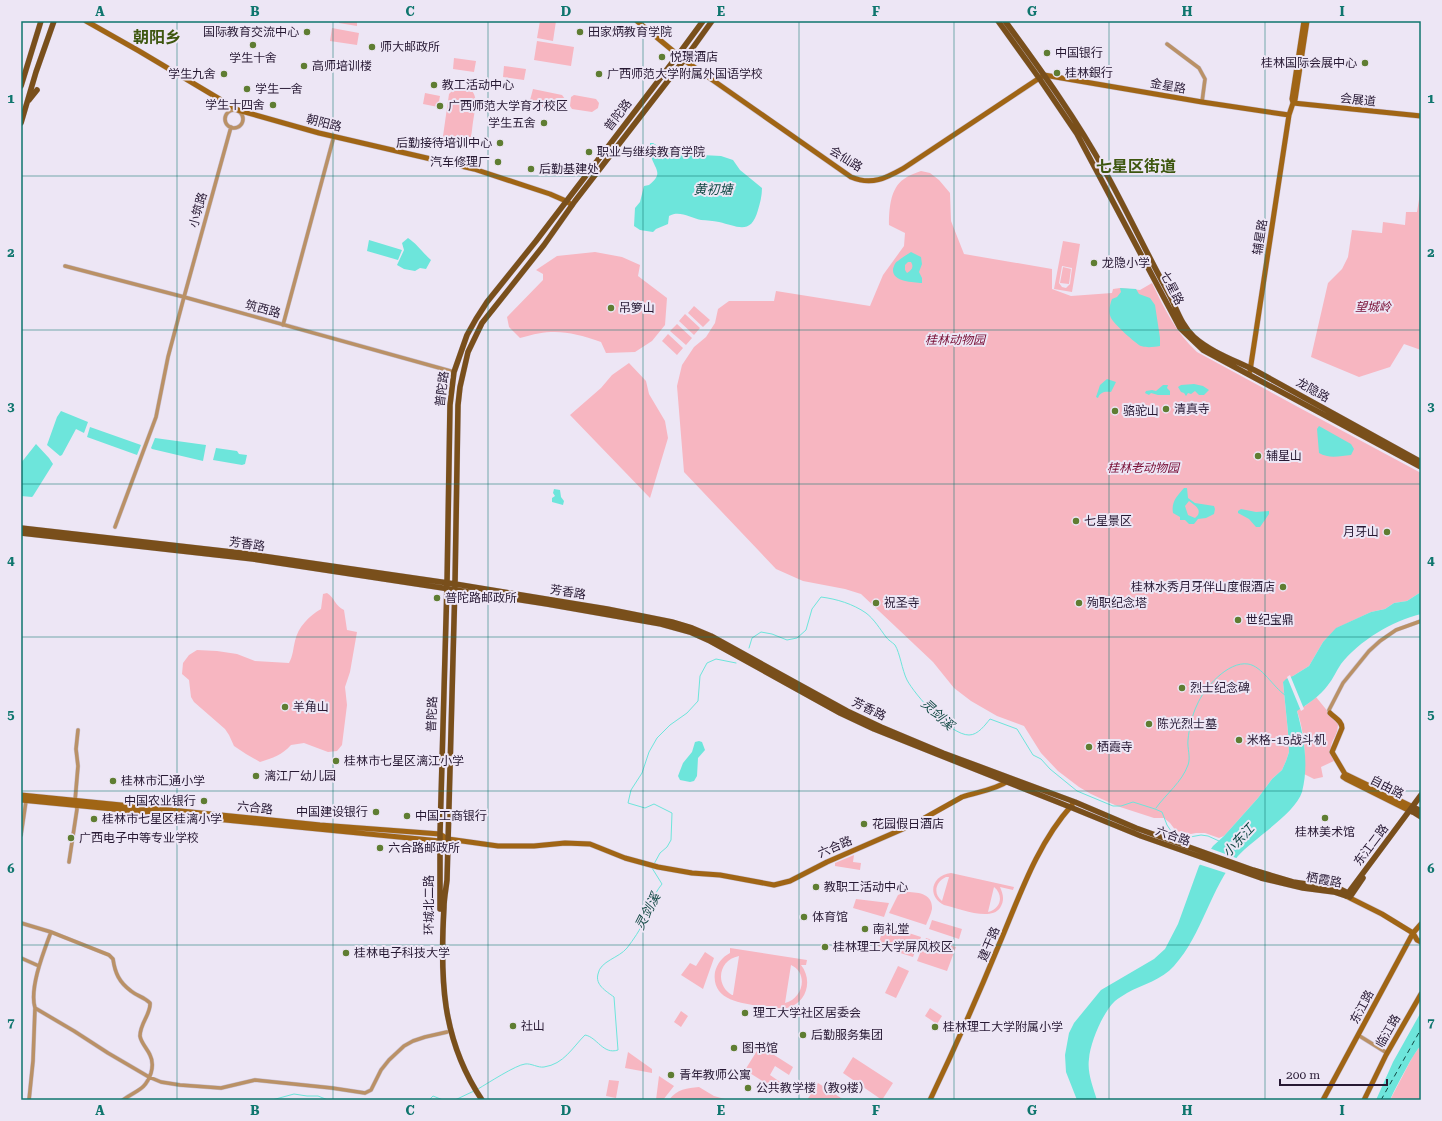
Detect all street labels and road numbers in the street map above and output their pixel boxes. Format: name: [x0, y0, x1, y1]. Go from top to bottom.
street label: 金星路: [1149, 76, 1187, 96]
street label: 会展道: [1339, 91, 1377, 109]
street label: 普陀路: [601, 97, 635, 133]
street label: 朝阳路: [305, 112, 343, 134]
street label: 会仙路: [827, 144, 865, 174]
street label: 小筑路: [186, 191, 210, 229]
street label: 辅星路: [1250, 218, 1270, 256]
street label: 七星路: [1158, 269, 1186, 307]
street label: 筑西路: [244, 298, 282, 320]
street label: 普陀路: [433, 370, 451, 408]
street label: 龙隐路: [1294, 375, 1332, 405]
street label: 芳香路: [228, 535, 266, 553]
street label: 芳香路: [549, 582, 587, 602]
street label: 芳香路: [850, 695, 888, 723]
street label: 普陀路: [424, 696, 440, 732]
street label: 自由路: [1368, 773, 1406, 801]
street label: 六合路: [236, 799, 274, 817]
street label: 东江二路: [1351, 822, 1391, 868]
street label: 六合路: [1154, 824, 1192, 848]
street label: 六合路: [816, 834, 854, 860]
street label: 栖霞路: [1305, 870, 1343, 890]
street label: 环城北二路: [422, 875, 436, 935]
street label: 建干路: [976, 925, 1002, 963]
street label: 东江路: [1347, 988, 1377, 1026]
street label: 临江路: [1373, 1012, 1403, 1050]

